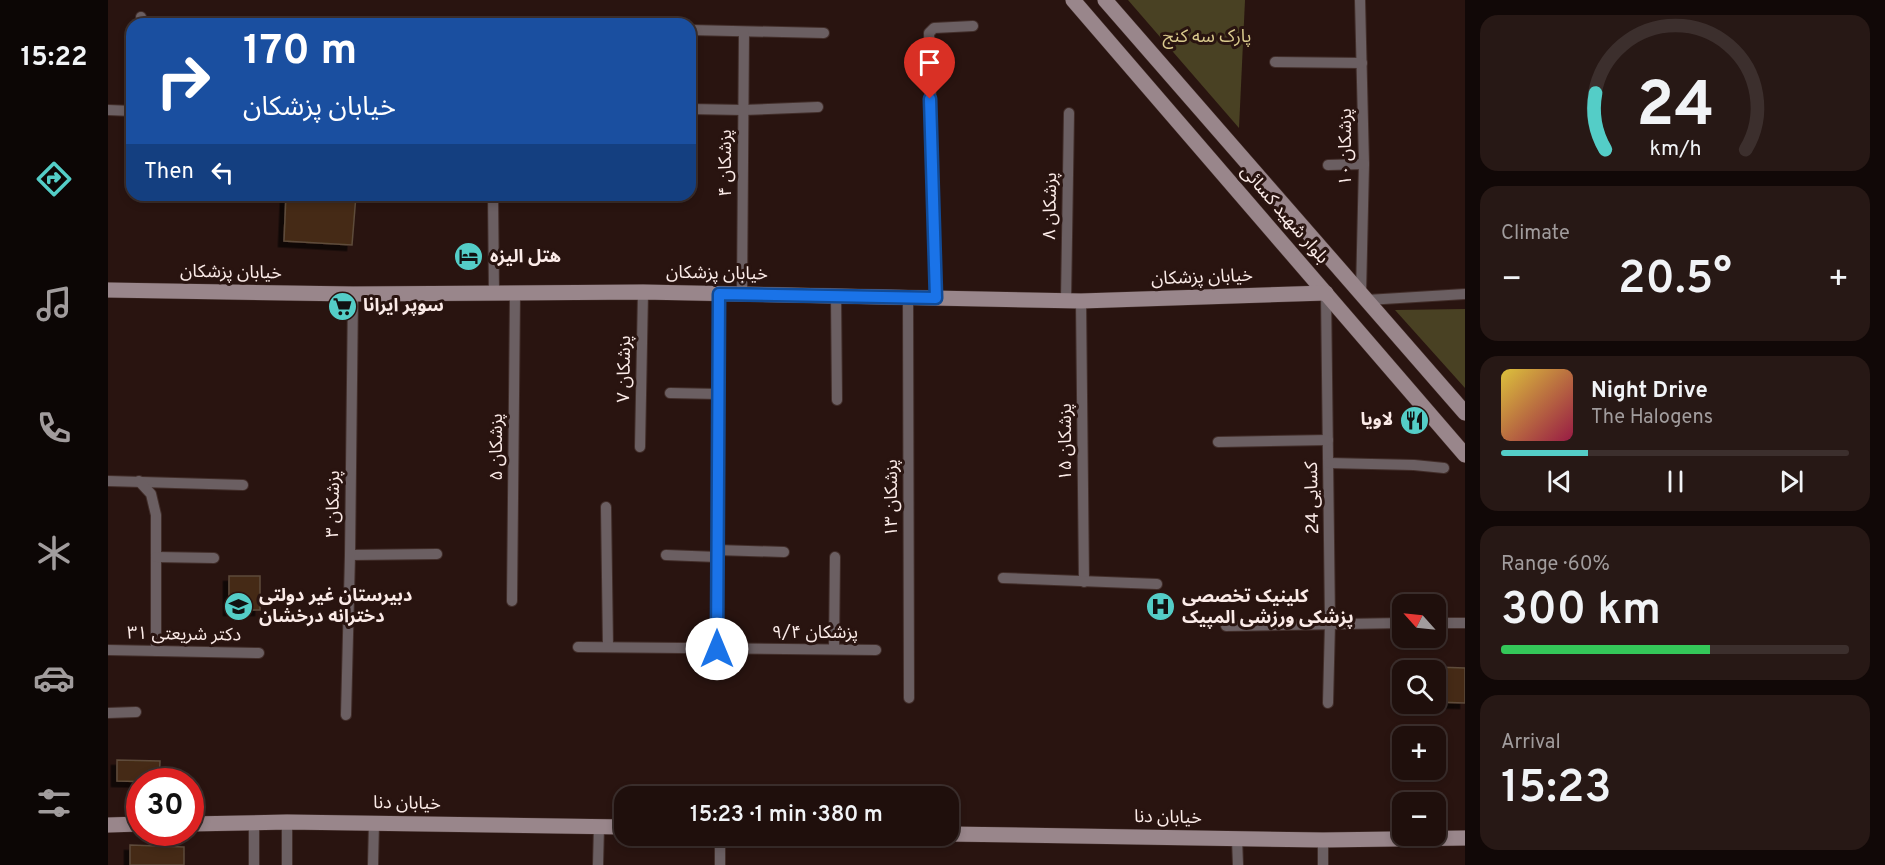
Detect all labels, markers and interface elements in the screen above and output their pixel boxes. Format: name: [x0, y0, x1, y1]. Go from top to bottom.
text: 170 m: [243, 26, 357, 79]
park label: پارک سه کنج: [1163, 26, 1251, 49]
pin: [904, 37, 955, 99]
text: 15:22: [21, 41, 87, 75]
icon: right: [144, 42, 222, 120]
icon: arrive: [913, 46, 946, 79]
text: 24: [1636, 69, 1714, 148]
text: خیابان پزشکان: [243, 91, 396, 125]
street label: ۱۰ پزشکان: [1335, 108, 1358, 186]
street label: ۴ پزشکان: [715, 129, 738, 197]
text: km/h: [1649, 136, 1701, 163]
icon: left: [206, 156, 239, 189]
icon: directions: [33, 158, 75, 200]
text: Then: [144, 159, 194, 186]
street label: بلوار شهید کسائی: [1235, 161, 1333, 269]
street label: ۸ پزشکان: [1039, 172, 1063, 240]
text: Climate: [1501, 221, 1570, 247]
hotel icon: هتل الیزه: [453, 241, 485, 273]
place label: هتل الیزه: [490, 246, 561, 269]
text: 20.5°: [1618, 252, 1732, 309]
text: −: [1501, 260, 1522, 302]
text: +: [1828, 260, 1849, 302]
street label: خیابان پزشکان: [180, 261, 282, 285]
street label: خیابان پزشکان: [666, 262, 768, 286]
street label: خیابان پزشکان: [1151, 265, 1253, 291]
icon: music: [33, 283, 75, 325]
supermarket icon: سوپر ایرانا: [326, 290, 358, 322]
place label: سوپر ایرانا: [363, 295, 444, 318]
street label: ۷ پزشکان: [613, 335, 637, 403]
text: Night Drive: [1591, 378, 1708, 405]
street label: ۱۵ پزشکان: [1055, 403, 1078, 481]
restaurant icon: لاویا: [1398, 404, 1430, 436]
text: The Halogens: [1591, 405, 1713, 431]
icon: phone: [33, 407, 75, 449]
place label: لاویا: [1360, 409, 1393, 432]
street label: ۵ پزشکان: [486, 413, 509, 481]
street label: ۱۳ پزشکان: [881, 459, 904, 537]
street label: کسایی 24: [1301, 461, 1325, 535]
icon: previous: [1543, 465, 1576, 498]
icon: pause: [1659, 465, 1692, 498]
icon: next: [1775, 465, 1808, 498]
street label: ۳ پزشکان: [322, 470, 346, 538]
icon: climate: [33, 532, 75, 574]
text: Range · 60%: [1501, 552, 1610, 578]
text: 300 km: [1501, 583, 1661, 640]
place label: دبیرستان غیر دولتی دخترانه درخشان: [259, 585, 412, 629]
place label: کلینیک تخصصی پزشکی ورزشی المپیک: [1182, 586, 1354, 630]
school or university icon: دبیرستان غیر دولتی دخترانه درخشان: [222, 590, 254, 622]
hospital icon: کلینیک تخصصی پزشکی ورزشی المپیک: [1145, 591, 1177, 623]
north arrow: [1392, 594, 1446, 648]
map controls: [1392, 594, 1446, 846]
position arrow: [685, 617, 749, 681]
street label: ۹/۴ پزشکان: [772, 622, 858, 645]
street label: ۳۱ دکتر شریعتی: [127, 623, 241, 647]
icon: car: [33, 657, 75, 699]
button: search: [1392, 660, 1446, 714]
button: +: [1392, 726, 1446, 780]
text: Arrival: [1501, 730, 1561, 756]
text: 15:23: [1501, 761, 1611, 818]
speed limit sign: 30: [126, 768, 204, 846]
icon: filters: [33, 782, 75, 824]
street label: خیابان دنا: [373, 792, 441, 816]
button: −: [1392, 792, 1446, 846]
text: 15:23 · 1 min · 380 m: [690, 802, 883, 829]
street label: خیابان دنا: [1134, 806, 1202, 830]

